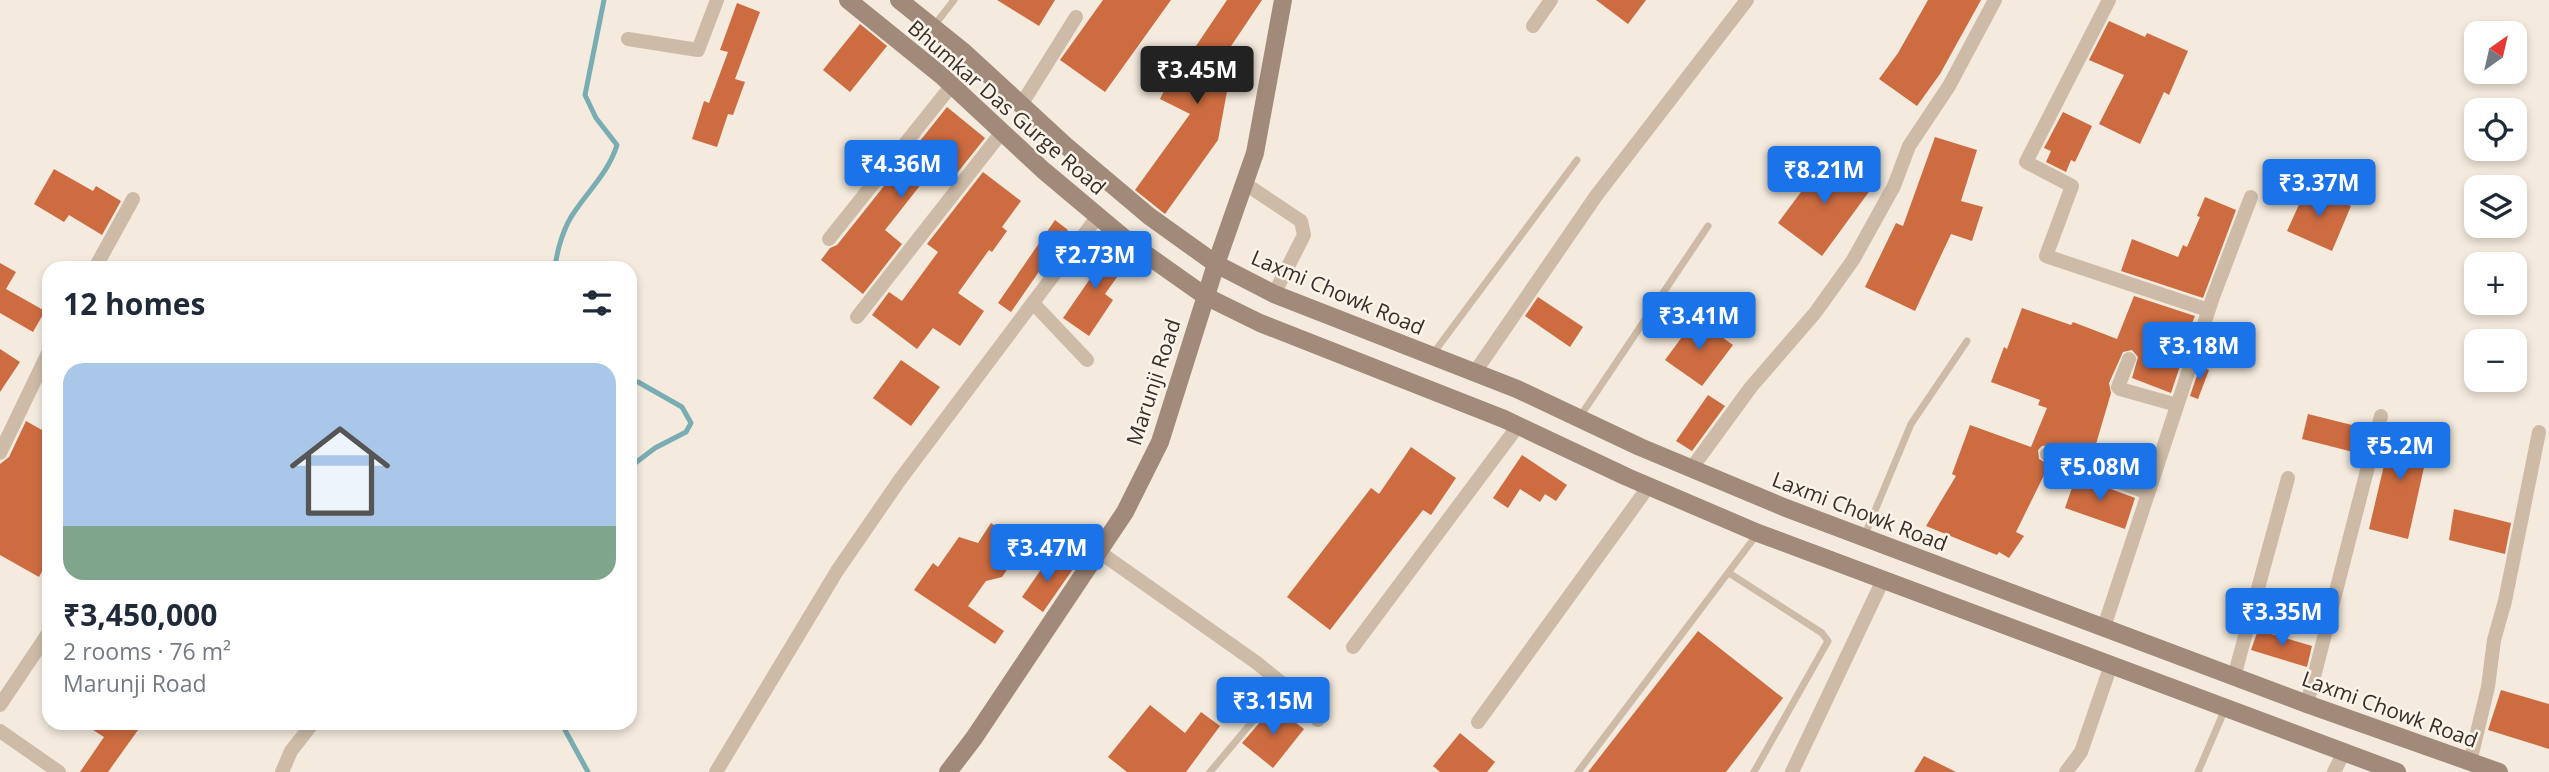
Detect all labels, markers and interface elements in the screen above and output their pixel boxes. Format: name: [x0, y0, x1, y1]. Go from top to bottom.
street label: Bhumkar Das Gurge Road: [902, 13, 1112, 201]
north arrow: [2464, 21, 2527, 84]
map controls: [2464, 21, 2527, 392]
pin: ₹3.45M: [1140, 46, 1254, 106]
text: ₹3.45M: [1157, 53, 1237, 85]
button: locate: [2464, 98, 2527, 161]
pin: ₹4.36M: [844, 140, 958, 200]
pin: ₹8.21M: [1767, 146, 1881, 206]
text: ₹4.36M: [861, 147, 941, 179]
text: ₹8.21M: [1784, 153, 1864, 185]
pin: ₹3.37M: [2262, 160, 2376, 219]
text: ₹3.37M: [2279, 166, 2359, 198]
button: layers: [2464, 175, 2527, 238]
pin: ₹2.73M: [1038, 232, 1152, 291]
text: ₹2.73M: [1055, 238, 1135, 270]
street label: Laxmi Chowk Road: [1247, 243, 1429, 341]
button: +: [2464, 252, 2527, 315]
text: 12 homes: [63, 283, 206, 324]
icon: filters: [578, 284, 616, 322]
pin: ₹3.41M: [1642, 292, 1756, 352]
text: ₹3.41M: [1659, 299, 1739, 331]
street label: Marunji Road: [1119, 315, 1187, 449]
pin: ₹3.18M: [2142, 322, 2256, 382]
text: ₹3.18M: [2159, 329, 2239, 361]
button: −: [2464, 329, 2527, 392]
icon: home: [277, 408, 403, 534]
pin: ₹5.2M: [2351, 422, 2449, 482]
text: ₹5.2M: [2366, 429, 2434, 461]
pin: ₹5.08M: [2043, 444, 2157, 503]
text: ₹5.08M: [2060, 450, 2140, 482]
street label: Laxmi Chowk Road: [1768, 465, 1952, 557]
pin: ₹3.47M: [990, 524, 1104, 584]
text: ₹3.47M: [1007, 531, 1087, 563]
pin: ₹3.35M: [2225, 588, 2339, 648]
text: ₹3,450,000: [63, 594, 217, 635]
text: ₹3.35M: [2242, 595, 2322, 627]
text: 2 rooms · 76 m²: [63, 635, 231, 667]
street label: Laxmi Chowk Road: [2298, 664, 2482, 754]
text: Marunji Road: [63, 667, 207, 699]
pin: ₹3.15M: [1216, 678, 1330, 737]
text: ₹3.15M: [1233, 684, 1313, 716]

